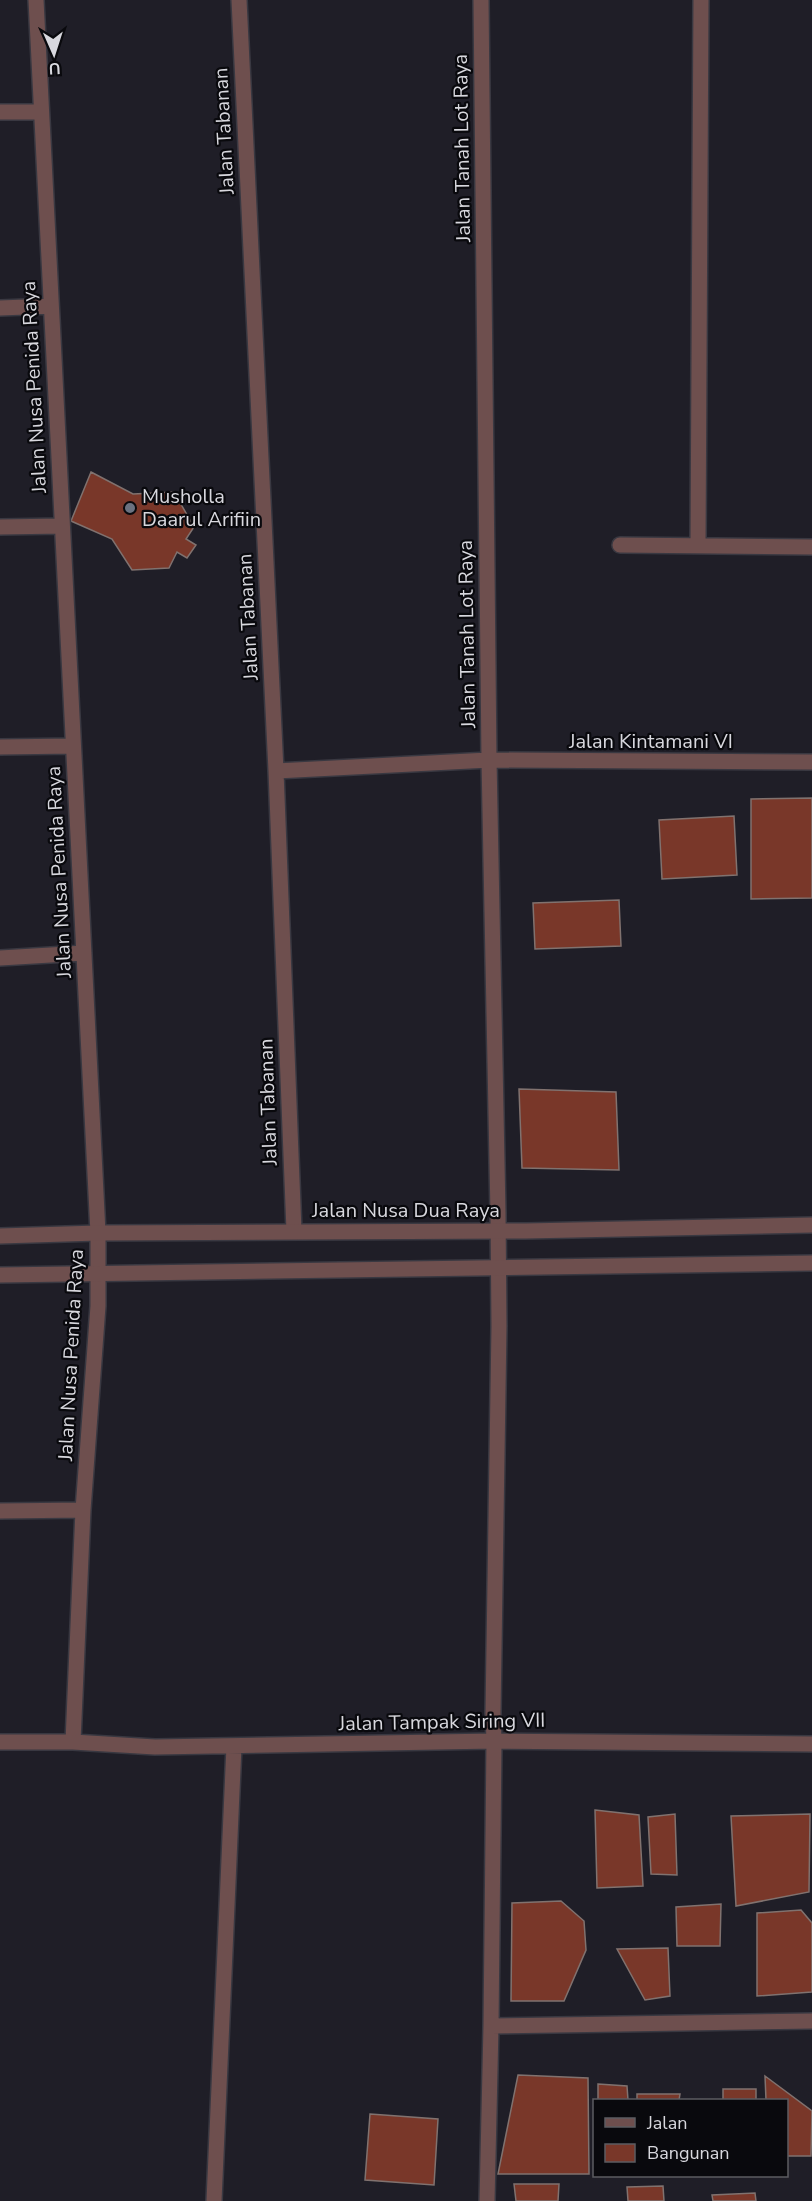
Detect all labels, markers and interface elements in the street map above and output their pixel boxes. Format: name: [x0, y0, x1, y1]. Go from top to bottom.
north arrow: [24, 24, 84, 84]
street label: Jalan Tanah Lot Raya: [447, 54, 477, 243]
text: U: [48, 57, 61, 79]
street label: Jalan Tabanan: [207, 67, 241, 196]
street label: Jalan Nusa Penida Raya: [15, 280, 53, 495]
place label: Musholla Daarul Arifiin: [142, 483, 261, 533]
marker: Musholla Daarul Arifiin: [123, 501, 137, 515]
street label: Jalan Tanah Lot Raya: [452, 540, 482, 729]
street label: Jalan Tabanan: [231, 553, 265, 682]
street label: Jalan Kintamani VI: [568, 728, 733, 755]
street label: Jalan Nusa Penida Raya: [40, 765, 78, 980]
street label: Jalan Tabanan: [252, 1038, 284, 1167]
street label: Jalan Nusa Dua Raya: [311, 1197, 500, 1224]
street label: Jalan Nusa Penida Raya: [52, 1248, 90, 1463]
street label: Jalan Tampak Siring VII: [337, 1707, 546, 1737]
legend: [593, 2099, 788, 2177]
text: Jalan: [646, 2111, 687, 2135]
text: Bangunan: [647, 2141, 730, 2165]

